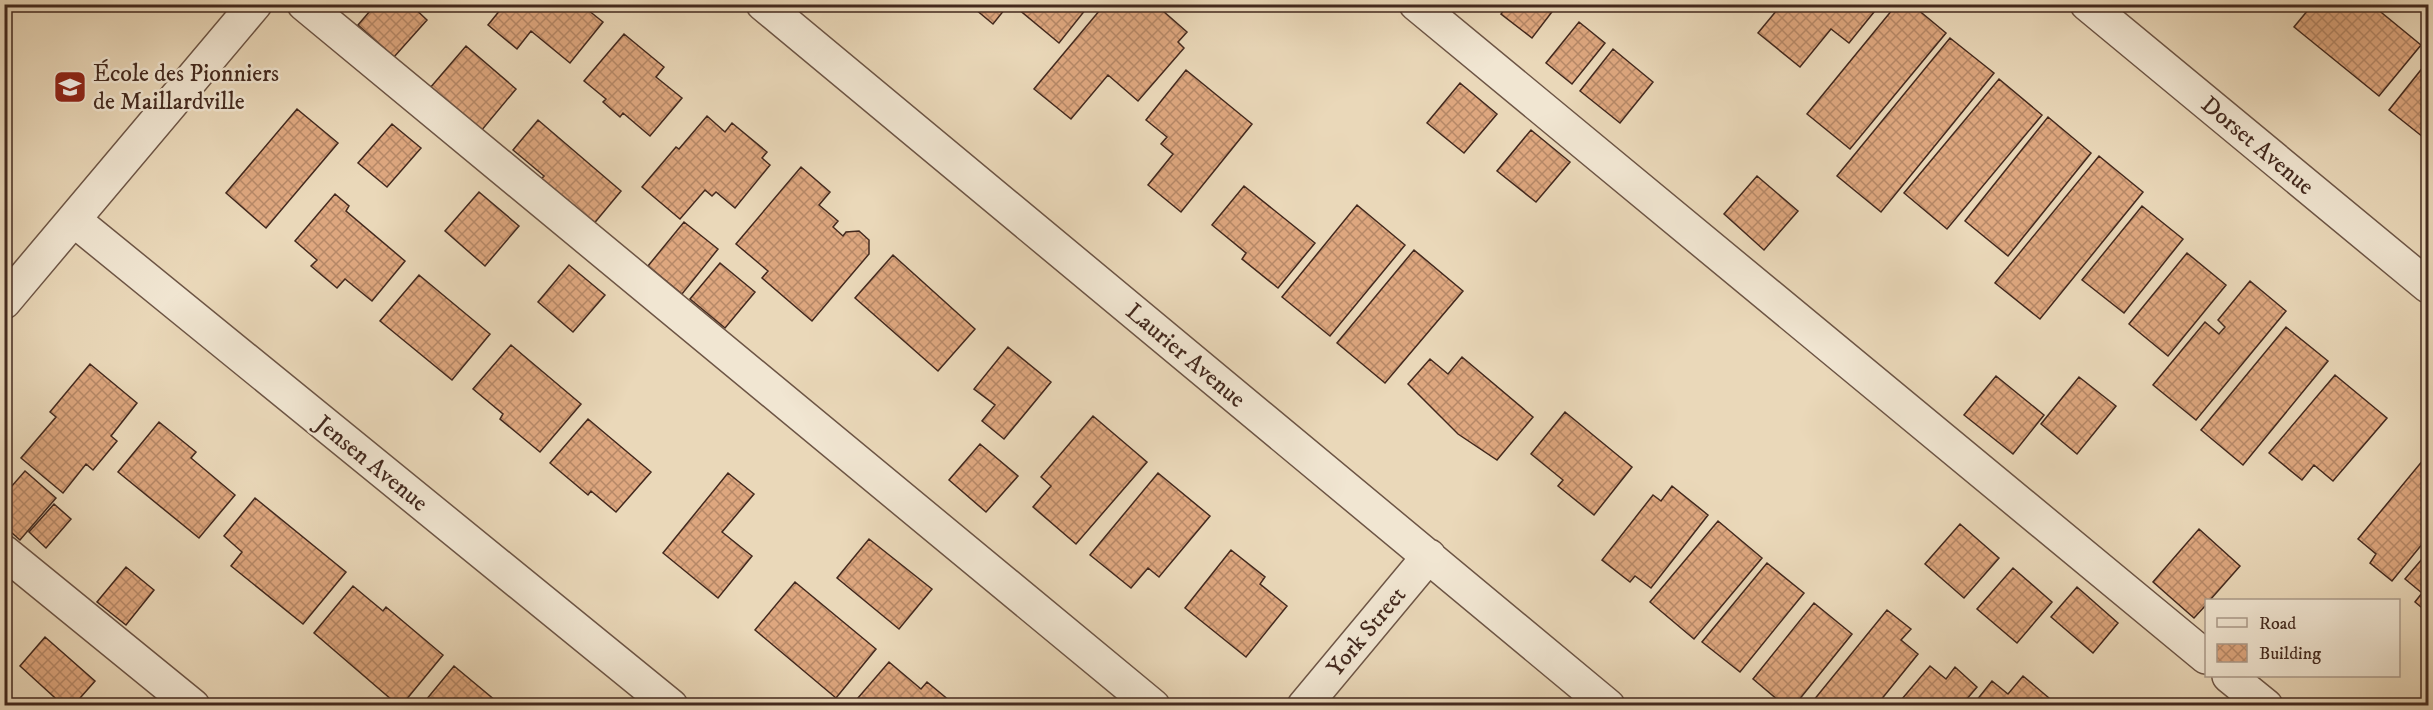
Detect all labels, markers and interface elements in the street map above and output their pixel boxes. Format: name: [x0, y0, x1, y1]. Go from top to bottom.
place label: École des Pionniers de Maillardville: [93, 59, 279, 117]
school or university icon: École des Pionniers de Maillardville: [52, 69, 88, 105]
street label: Dorset Avenue: [2195, 90, 2320, 202]
street label: Laurier Avenue: [1119, 297, 1252, 415]
street label: Jensen Avenue: [307, 408, 434, 518]
street label: York Street: [1321, 580, 1413, 683]
legend: [2205, 599, 2400, 677]
text: Road: [2259, 613, 2296, 635]
text: Building: [2259, 643, 2321, 665]

